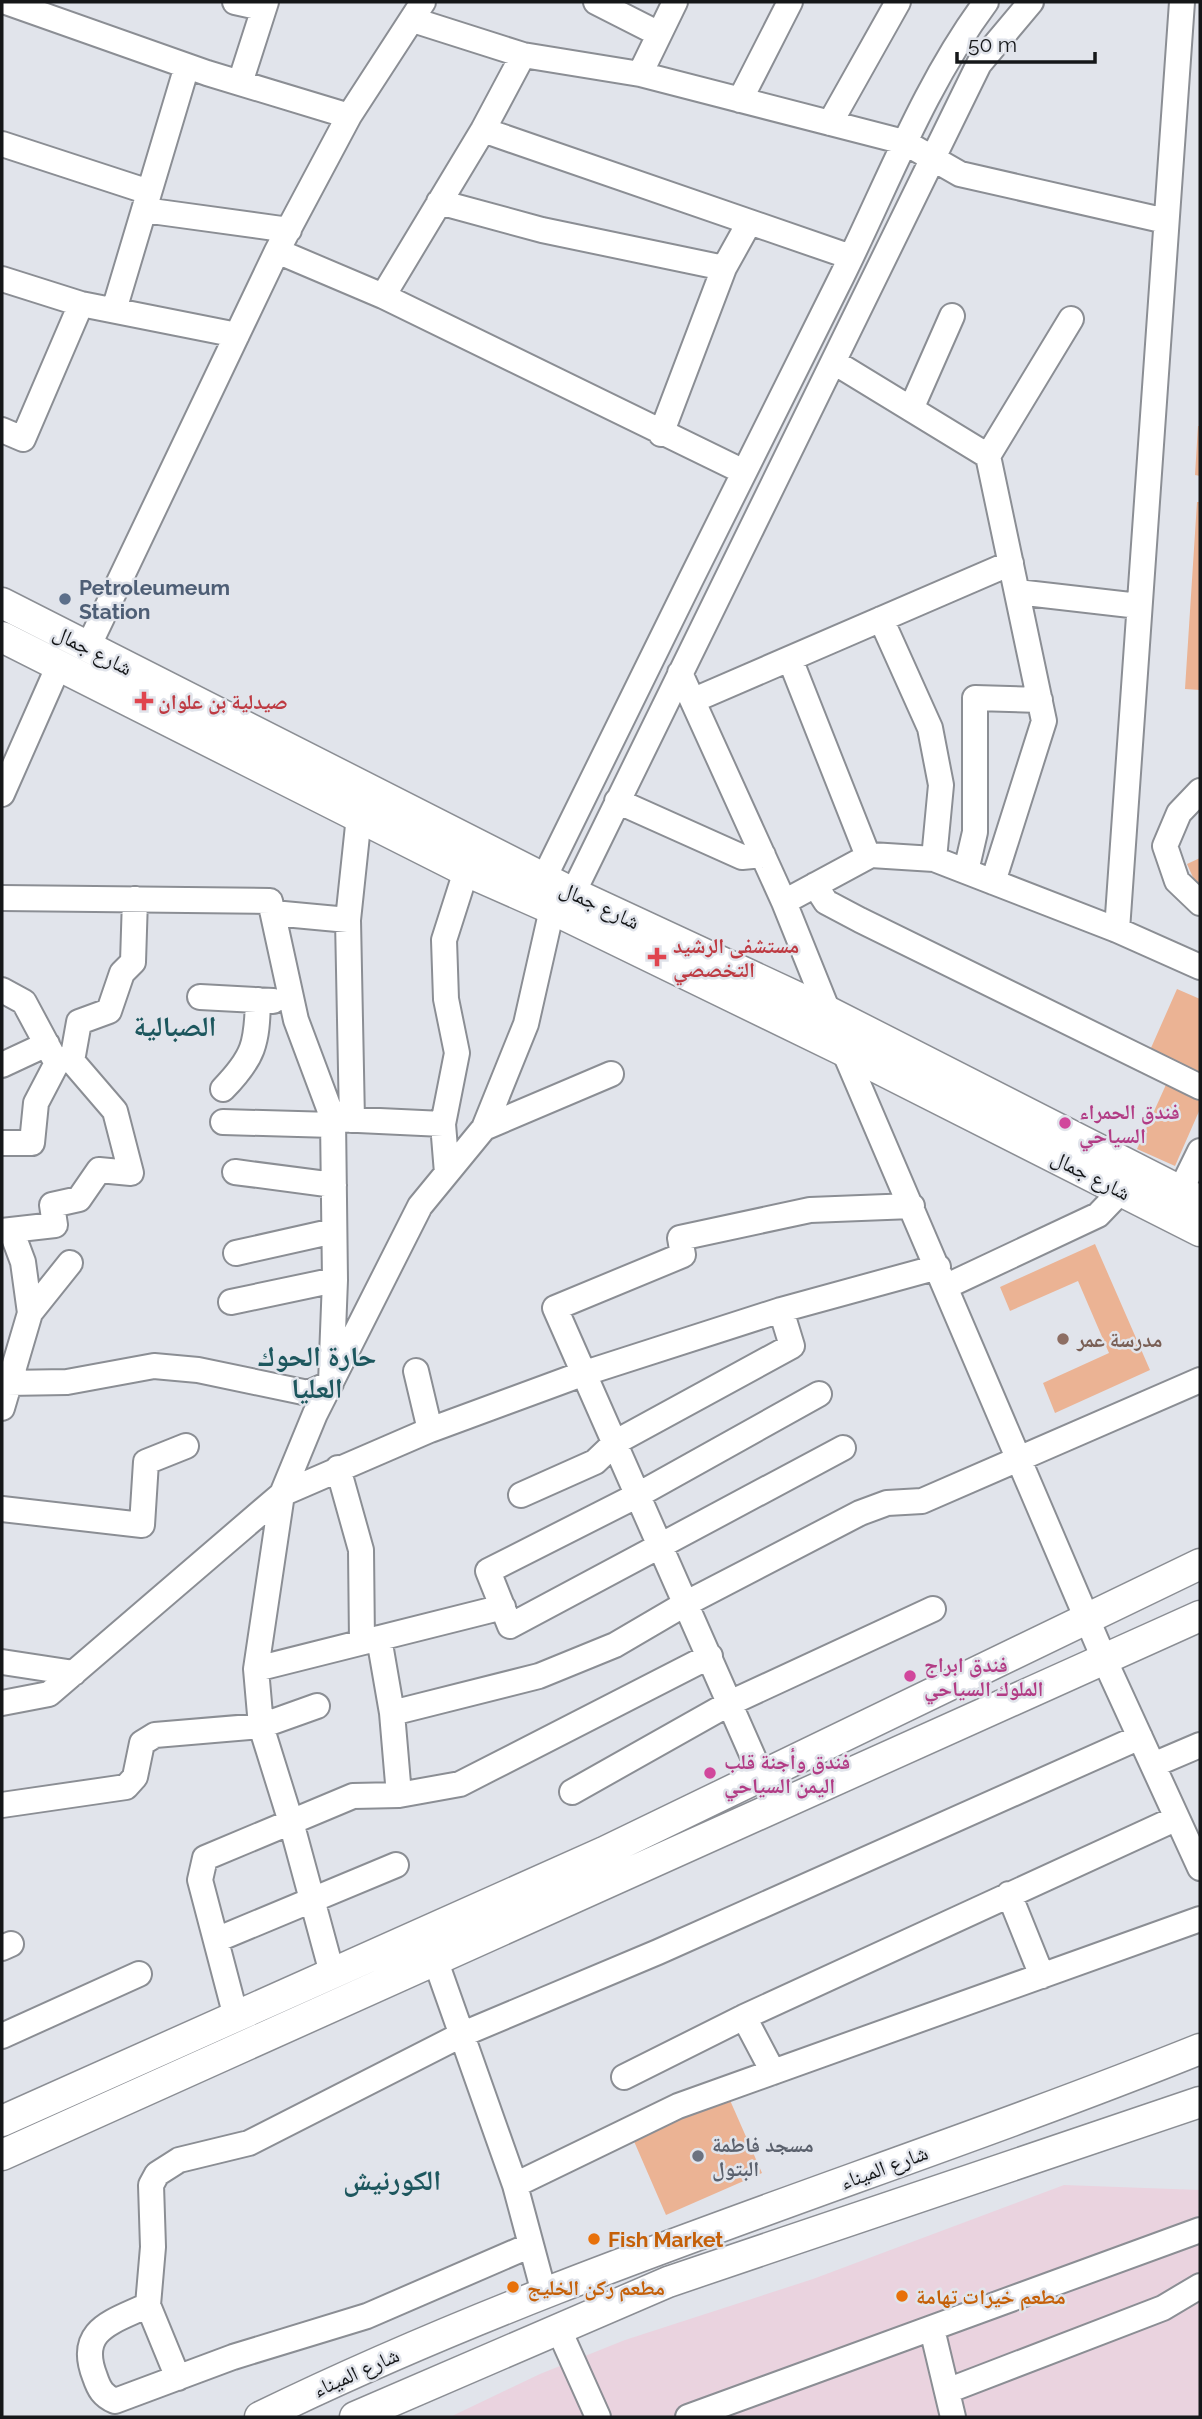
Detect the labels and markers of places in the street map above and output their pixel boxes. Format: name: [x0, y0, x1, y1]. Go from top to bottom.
place label: Petroleumeum Station: [79, 575, 230, 624]
marker: Petroleumeum Station: [57, 591, 73, 607]
place label: صيدلية بن علوان: [158, 689, 288, 715]
marker: صيدلية بن علوان: [136, 693, 152, 709]
place label: مستشفى الرشيد التخصصي: [673, 933, 799, 986]
marker: مستشفى الرشيد التخصصي: [647, 947, 667, 967]
place label: فندق الحمراء السياحي: [1079, 1099, 1180, 1152]
marker: فندق الحمراء السياحي: [1057, 1115, 1073, 1131]
place label: مدرسة عمر: [1076, 1327, 1162, 1352]
marker: مدرسة عمر: [1055, 1331, 1071, 1347]
place label: فندق ابراج الملوك السياحي: [924, 1652, 1044, 1705]
marker: فندق ابراج الملوك السياحي: [902, 1668, 918, 1684]
place label: فندق وأجنة قلب اليمن السياحي: [724, 1747, 850, 1802]
marker: فندق وأجنة قلب اليمن السياحي: [702, 1765, 718, 1781]
place label: مسجد فاطمة البتول: [712, 2132, 814, 2182]
marker: مسجد فاطمة البتول: [690, 2148, 706, 2164]
place label: Fish Market: [608, 2227, 723, 2252]
marker: Fish Market: [586, 2231, 602, 2247]
place label: مطعم ركن الخليج: [527, 2275, 665, 2302]
marker: مطعم ركن الخليج: [505, 2279, 521, 2295]
place label: مطعم خيرات تهامة: [916, 2284, 1066, 2311]
marker: مطعم خيرات تهامة: [894, 2288, 910, 2304]

